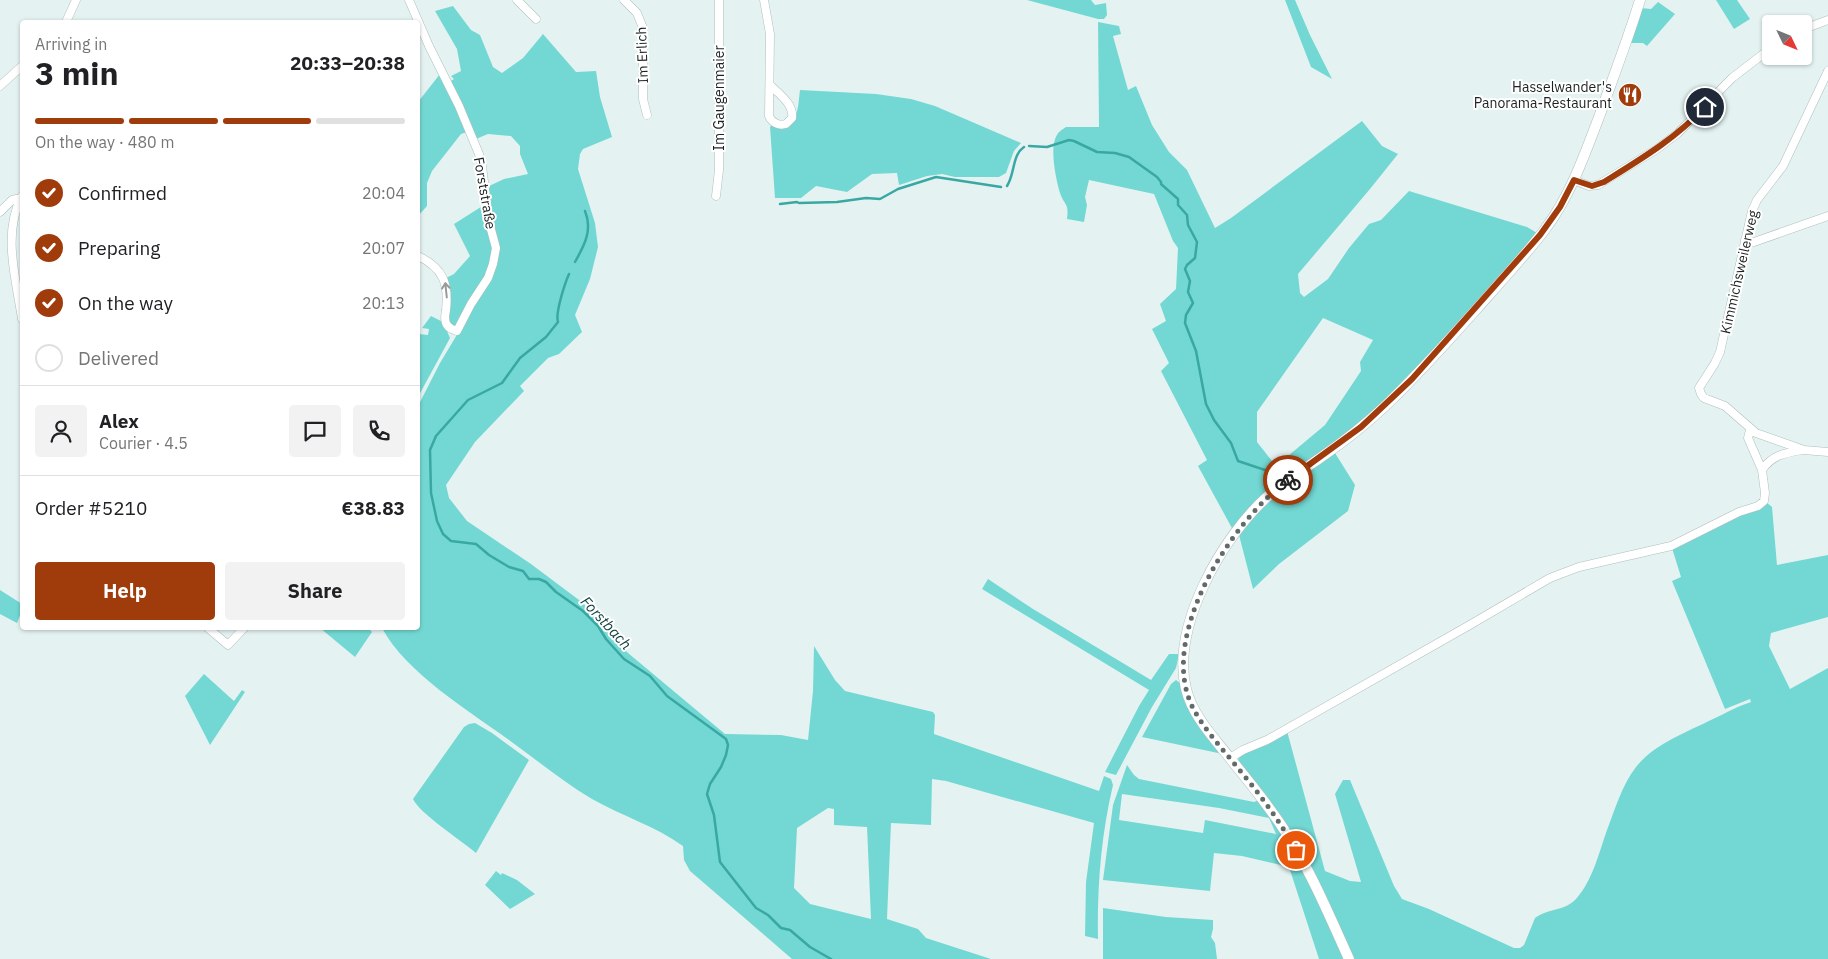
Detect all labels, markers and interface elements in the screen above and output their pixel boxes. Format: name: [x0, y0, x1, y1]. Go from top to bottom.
north arrow: [1762, 15, 1812, 65]
map controls: [1762, 15, 1812, 65]
street label: Im Erlich: [632, 26, 652, 84]
text: Arriving in: [35, 34, 107, 54]
street label: Im Gaugenmaier: [710, 45, 728, 151]
text: 20:33–20:38: [290, 51, 405, 75]
text: 3 min: [35, 52, 119, 94]
place label: Hasselwander's Panorama-Restaurant: [1474, 78, 1612, 112]
restaurant icon: Hasselwander's Panorama-Restaurant: [1617, 82, 1643, 108]
pin: [1684, 86, 1726, 128]
icon: home: [1691, 93, 1719, 121]
text: On the way · 480 m: [35, 132, 174, 152]
street label: Forststraße: [470, 156, 500, 231]
icon: check: [35, 179, 63, 207]
text: Confirmed: [78, 181, 167, 205]
text: 20:04: [362, 183, 405, 203]
street label: Kimmichsweilerweg: [1716, 208, 1762, 336]
icon: check: [35, 234, 63, 262]
text: Preparing: [78, 236, 160, 260]
text: 20:07: [362, 238, 405, 258]
one-way arrow: [441, 283, 451, 299]
icon: check: [35, 289, 63, 317]
text: On the way: [78, 291, 173, 315]
text: 20:13: [362, 293, 405, 313]
text: Delivered: [78, 346, 159, 370]
button: person: [35, 405, 87, 457]
button: chat: [289, 405, 341, 457]
button: phone: [353, 405, 405, 457]
text: Alex: [99, 409, 139, 433]
text: Courier · 4.5: [99, 433, 188, 453]
courier: [1263, 455, 1313, 505]
icon: bike: [1274, 466, 1302, 494]
text: Order #5210: [35, 496, 147, 520]
text: €38.83: [342, 496, 405, 520]
button: Help: [35, 562, 215, 620]
button: Share: [225, 562, 405, 620]
water label: Forstbach: [577, 592, 636, 653]
pin: [1275, 829, 1317, 871]
icon: bag: [1282, 836, 1310, 864]

